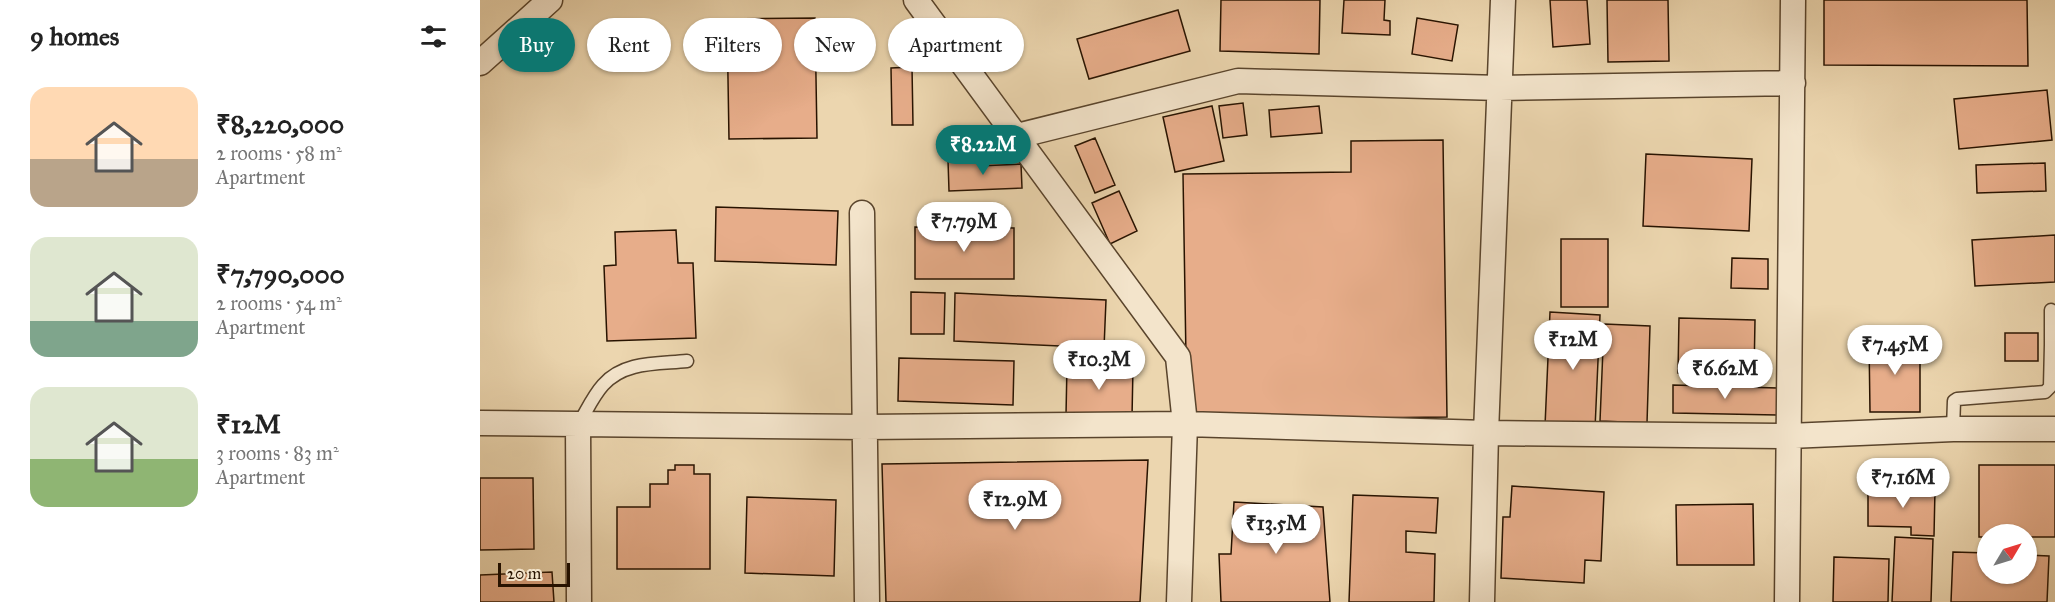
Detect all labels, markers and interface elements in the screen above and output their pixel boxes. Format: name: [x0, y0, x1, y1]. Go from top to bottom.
chip: Buy: [498, 18, 575, 72]
chip: Rent: [587, 18, 671, 72]
chip: Filters: [683, 18, 782, 72]
chip: New: [794, 18, 876, 72]
chip: Apartment: [888, 18, 1024, 72]
text: 9 homes: [30, 20, 119, 52]
icon: filters: [417, 20, 450, 53]
text: ₹8,220,000: [216, 108, 344, 140]
icon: home: [78, 111, 150, 183]
pin: ₹8.22M: [934, 125, 1032, 176]
text: ₹8.22M: [950, 132, 1016, 156]
text: 2 rooms · 58 m²: [216, 141, 342, 165]
text: Apartment: [216, 165, 305, 189]
pin: ₹7.79M: [915, 202, 1013, 253]
text: ₹7.79M: [931, 209, 997, 233]
text: ₹7,790,000: [216, 258, 345, 290]
icon: home: [78, 261, 150, 333]
text: 2 rooms · 54 m²: [216, 291, 342, 315]
text: Apartment: [216, 315, 305, 339]
pin: ₹12M: [1537, 320, 1609, 371]
pin: ₹7.45M: [1846, 325, 1944, 376]
text: ₹12M: [1548, 327, 1598, 351]
text: ₹7.45M: [1861, 332, 1929, 356]
pin: ₹10.3M: [1050, 340, 1148, 391]
text: ₹10.3M: [1067, 347, 1131, 371]
pin: ₹6.62M: [1676, 349, 1774, 400]
text: ₹6.62M: [1692, 356, 1758, 380]
text: ₹12M: [216, 408, 281, 440]
icon: home: [78, 411, 150, 483]
text: 3 rooms · 83 m²: [216, 441, 339, 465]
pin: ₹7.16M: [1854, 458, 1952, 509]
text: Apartment: [216, 465, 305, 489]
text: ₹7.16M: [1871, 465, 1935, 489]
pin: ₹12.9M: [966, 480, 1064, 531]
text: ₹12.9M: [982, 487, 1048, 511]
pin: ₹13.5M: [1227, 504, 1325, 555]
text: ₹13.5M: [1245, 511, 1307, 535]
north arrow: [1977, 524, 2037, 584]
map controls: [1977, 524, 2037, 584]
scale bar: [498, 560, 570, 588]
text: 20 m: [507, 564, 541, 583]

